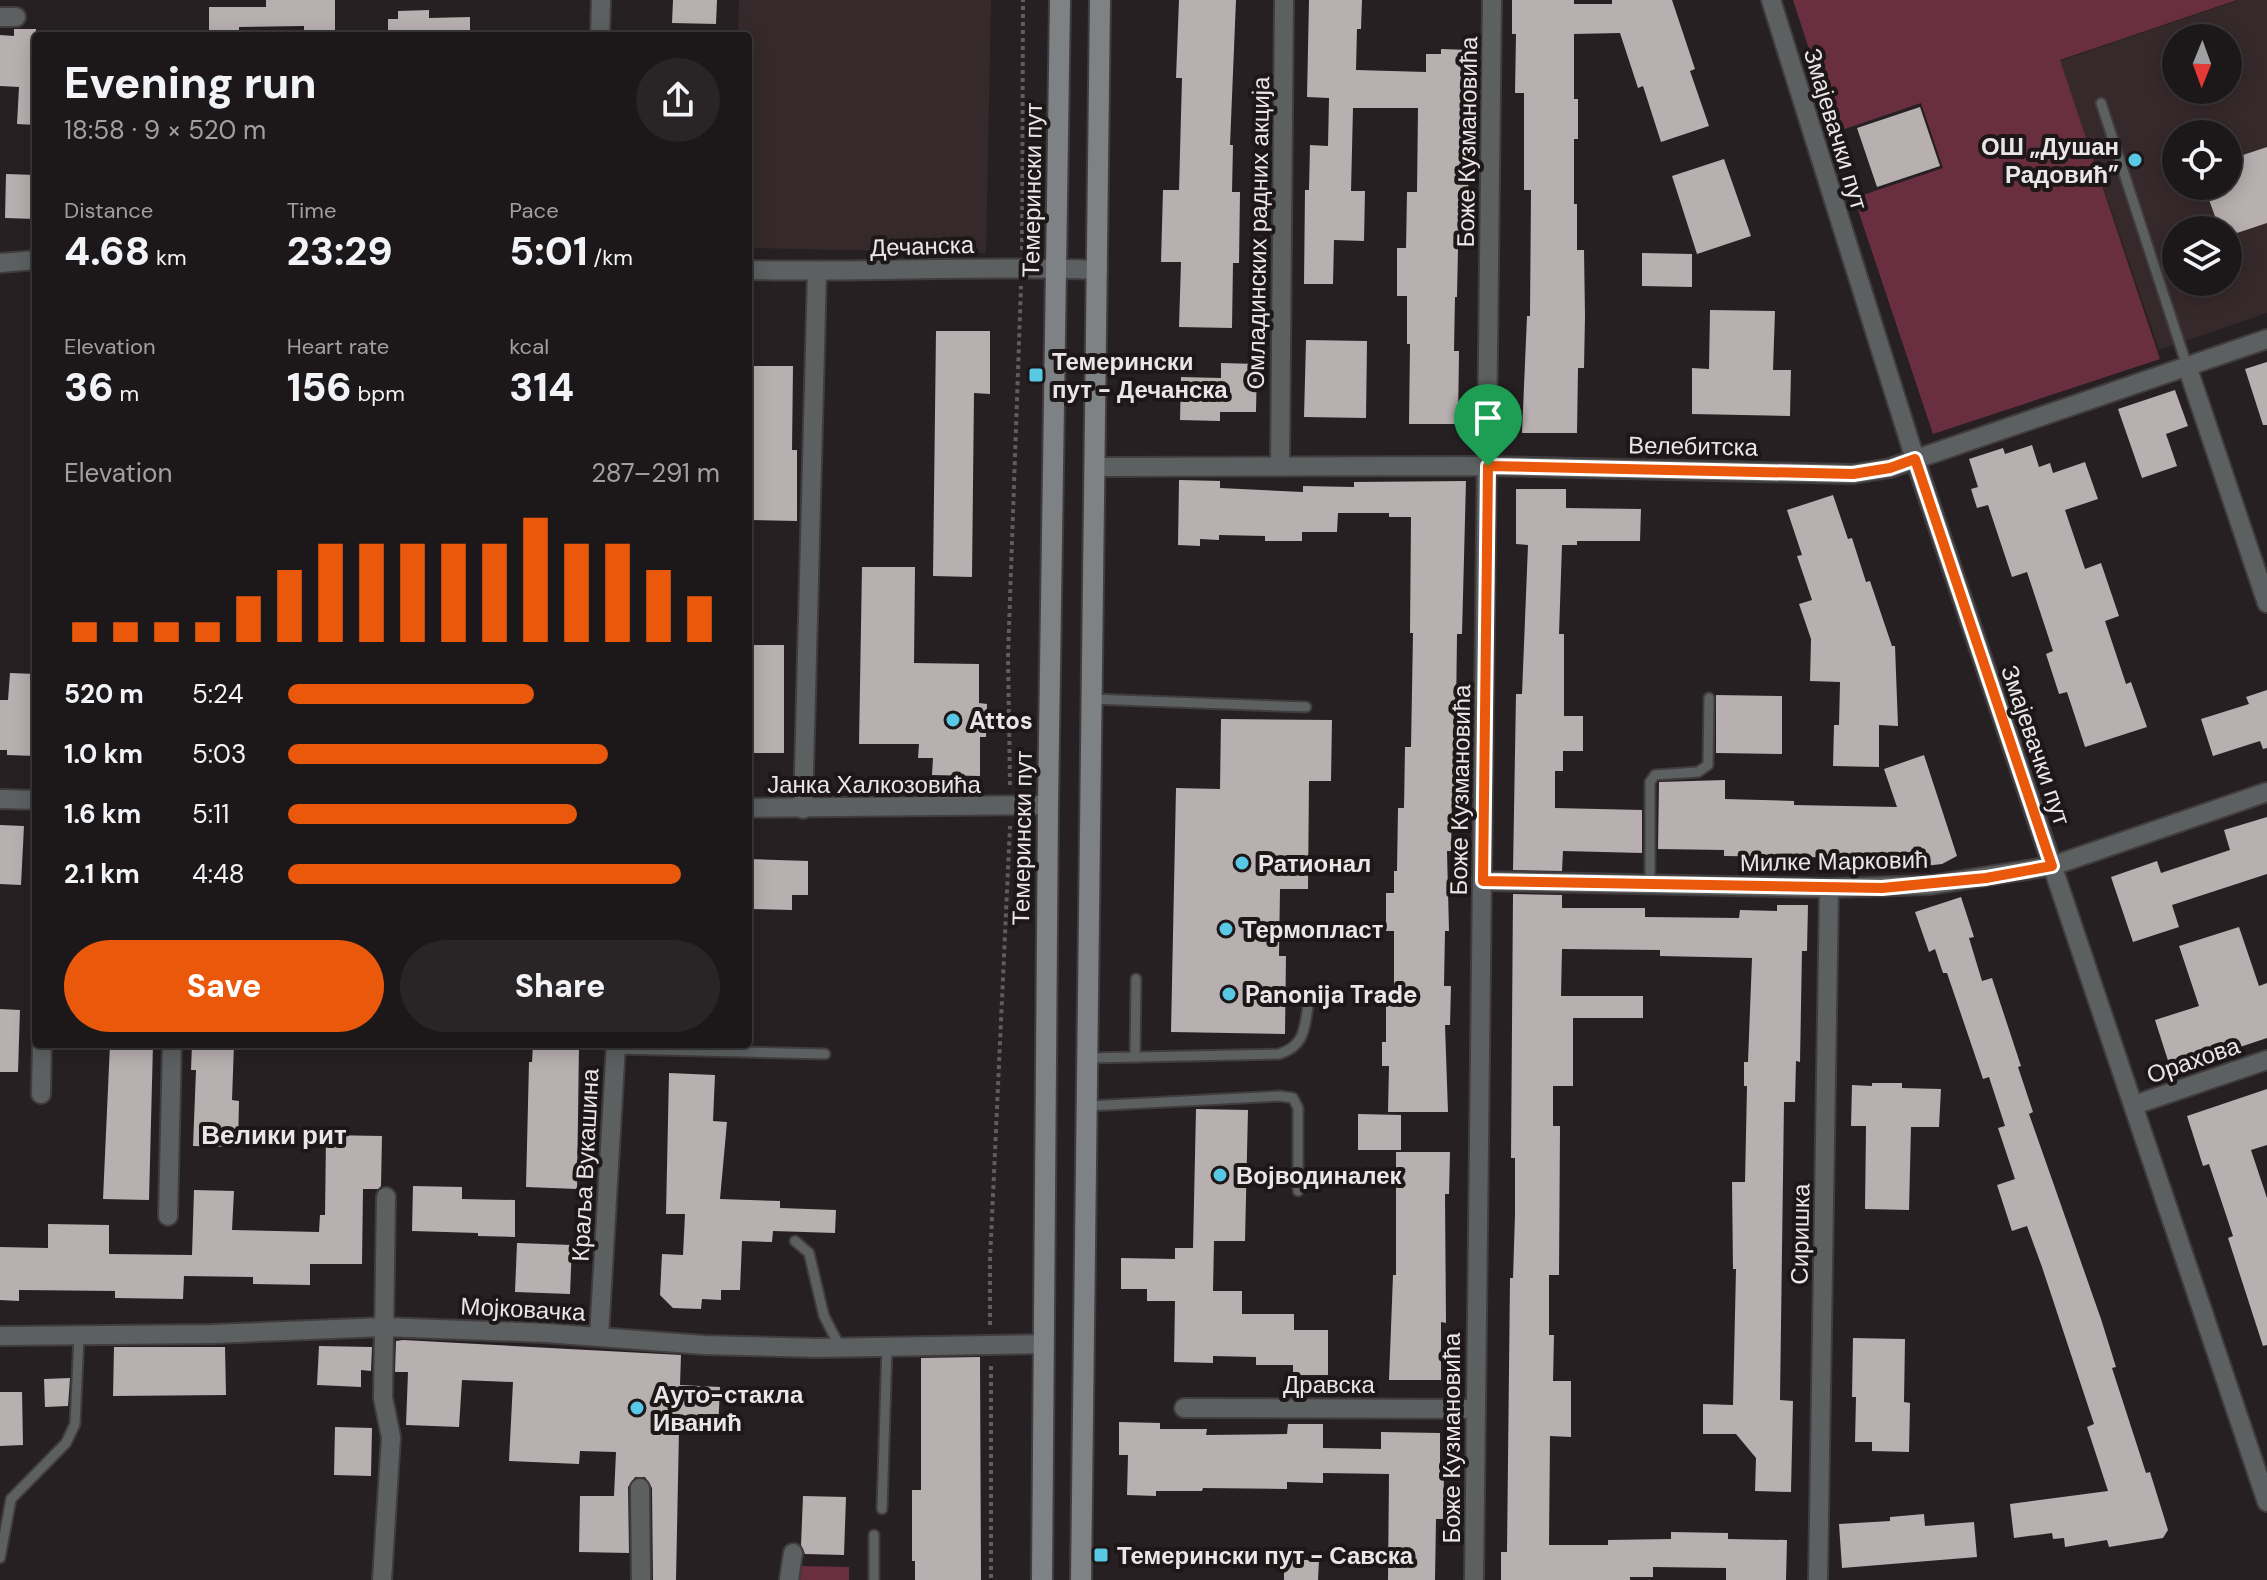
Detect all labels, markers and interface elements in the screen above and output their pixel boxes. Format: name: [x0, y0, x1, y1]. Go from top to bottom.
north arrow: [2162, 24, 2242, 104]
map controls: [2162, 24, 2242, 296]
street label: Боже Кузмановића: [1450, 36, 1484, 248]
street label: Змајевачки пут: [1797, 45, 1875, 213]
text: Evening run: [64, 54, 317, 112]
button: share: [636, 58, 720, 142]
street label: Омладинских радних акција: [1240, 76, 1276, 390]
street label: Темерински пут: [1015, 102, 1049, 278]
text: 18:58 · 9 × 520 m: [64, 113, 266, 147]
button: locate: [2162, 120, 2242, 200]
place label: ОШ „Душан Радовић”: [1981, 131, 2119, 190]
marker: ОШ „Душан Радовић”: [2126, 151, 2144, 169]
text: Distance: [64, 196, 153, 225]
text: Time: [287, 196, 336, 225]
text: Pace: [509, 196, 559, 225]
button: layers: [2162, 216, 2242, 296]
text: 4.68: [64, 225, 150, 277]
text: 23:29: [287, 225, 393, 277]
text: 5:01: [509, 225, 588, 277]
street label: Дечанска: [869, 229, 975, 263]
text: km: [150, 243, 187, 272]
text: /km: [588, 243, 633, 272]
text: Elevation: [64, 332, 156, 361]
text: Heart rate: [287, 332, 389, 361]
text: kcal: [509, 332, 549, 361]
place label: Темерински пут - Дечанска: [1052, 346, 1228, 405]
text: 36: [64, 361, 114, 413]
text: 156: [287, 361, 352, 413]
text: 314: [509, 361, 574, 413]
marker: Темерински пут - Дечанска: [1027, 366, 1045, 384]
text: m: [114, 379, 139, 408]
text: bpm: [352, 379, 405, 408]
pin: [1454, 384, 1522, 466]
icon: arrive: [1466, 396, 1510, 440]
street label: Велебитска: [1628, 429, 1759, 463]
text: Elevation: [64, 456, 172, 490]
text: 287–291 m: [591, 456, 720, 490]
street label: Змајевачки пут: [1994, 661, 2078, 829]
text: 520 m: [64, 677, 144, 711]
text: 5:24: [192, 677, 243, 711]
street label: Боже Кузмановића: [1443, 684, 1477, 896]
place label: Attos: [969, 705, 1033, 736]
marker: Attos: [944, 711, 962, 729]
text: 1.0 km: [64, 737, 143, 771]
text: 5:03: [192, 737, 246, 771]
street label: Темерински пут: [1005, 750, 1039, 926]
street label: Јанка Халкозовића: [767, 769, 981, 800]
text: 1.6 km: [64, 797, 141, 831]
text: 5:11: [192, 797, 229, 831]
street label: Милке Марковић: [1740, 844, 1928, 878]
place label: Ратионал: [1258, 848, 1371, 879]
marker: Ратионал: [1233, 854, 1251, 872]
text: 2.1 km: [64, 857, 140, 891]
text: 4:48: [192, 857, 245, 891]
place label: Термопласт: [1242, 914, 1384, 945]
marker: Термопласт: [1217, 920, 1235, 938]
button: Save: [64, 940, 384, 1032]
button: Share: [400, 940, 720, 1032]
place label: Panonija Trade: [1245, 979, 1417, 1010]
marker: Panonija Trade: [1220, 985, 1238, 1003]
street label: Орахова: [2142, 1029, 2244, 1090]
street label: Краља Вукашина: [564, 1067, 606, 1262]
district label: Велики рит: [201, 1118, 347, 1152]
place label: Војводиналек: [1236, 1160, 1403, 1191]
marker: Војводиналек: [1211, 1166, 1229, 1184]
street label: Сиришка: [1784, 1183, 1816, 1285]
street label: Мојковачка: [460, 1290, 587, 1328]
street label: Боже Кузмановића: [1436, 1332, 1467, 1543]
street label: Дравска: [1283, 1369, 1376, 1400]
place label: Ауто-стакла Иванић: [653, 1379, 804, 1438]
marker: Ауто-стакла Иванић: [628, 1399, 646, 1417]
place label: Темерински пут - Савска: [1117, 1540, 1414, 1571]
marker: Темерински пут - Савска: [1092, 1546, 1110, 1564]

